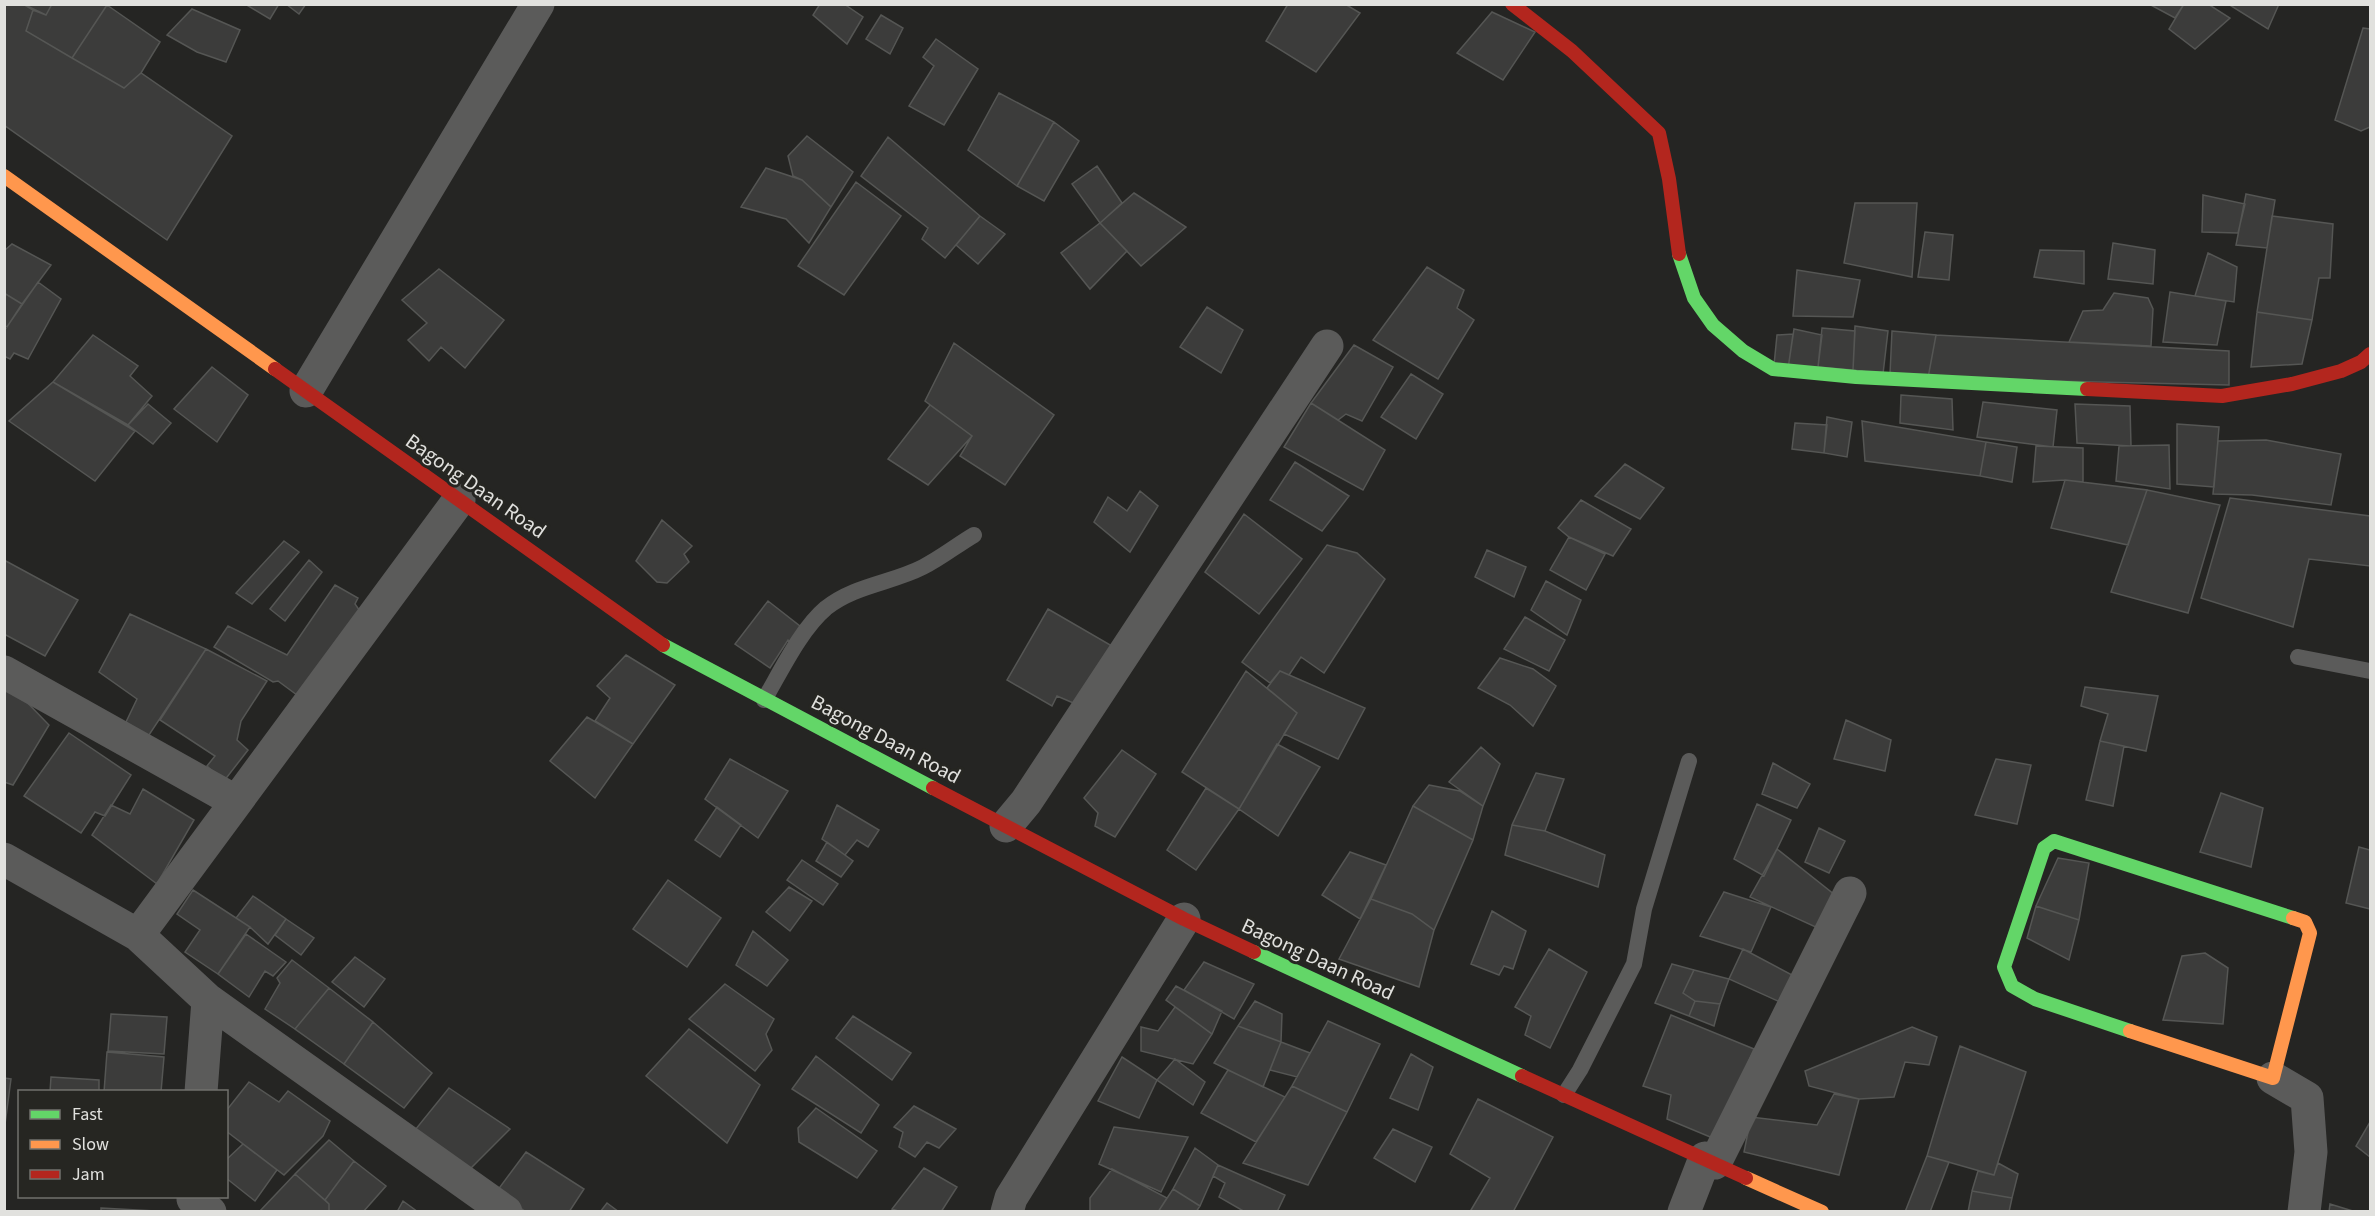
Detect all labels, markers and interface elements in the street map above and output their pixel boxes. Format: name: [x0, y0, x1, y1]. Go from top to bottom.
street label: Bagong Daan Road: [400, 426, 552, 546]
street label: Bagong Daan Road: [806, 687, 966, 791]
street label: Bagong Daan Road: [1237, 910, 1399, 1008]
legend: [18, 1090, 228, 1198]
text: Fast: [72, 1102, 103, 1127]
text: Slow: [72, 1132, 109, 1157]
text: Jam: [72, 1162, 105, 1187]

